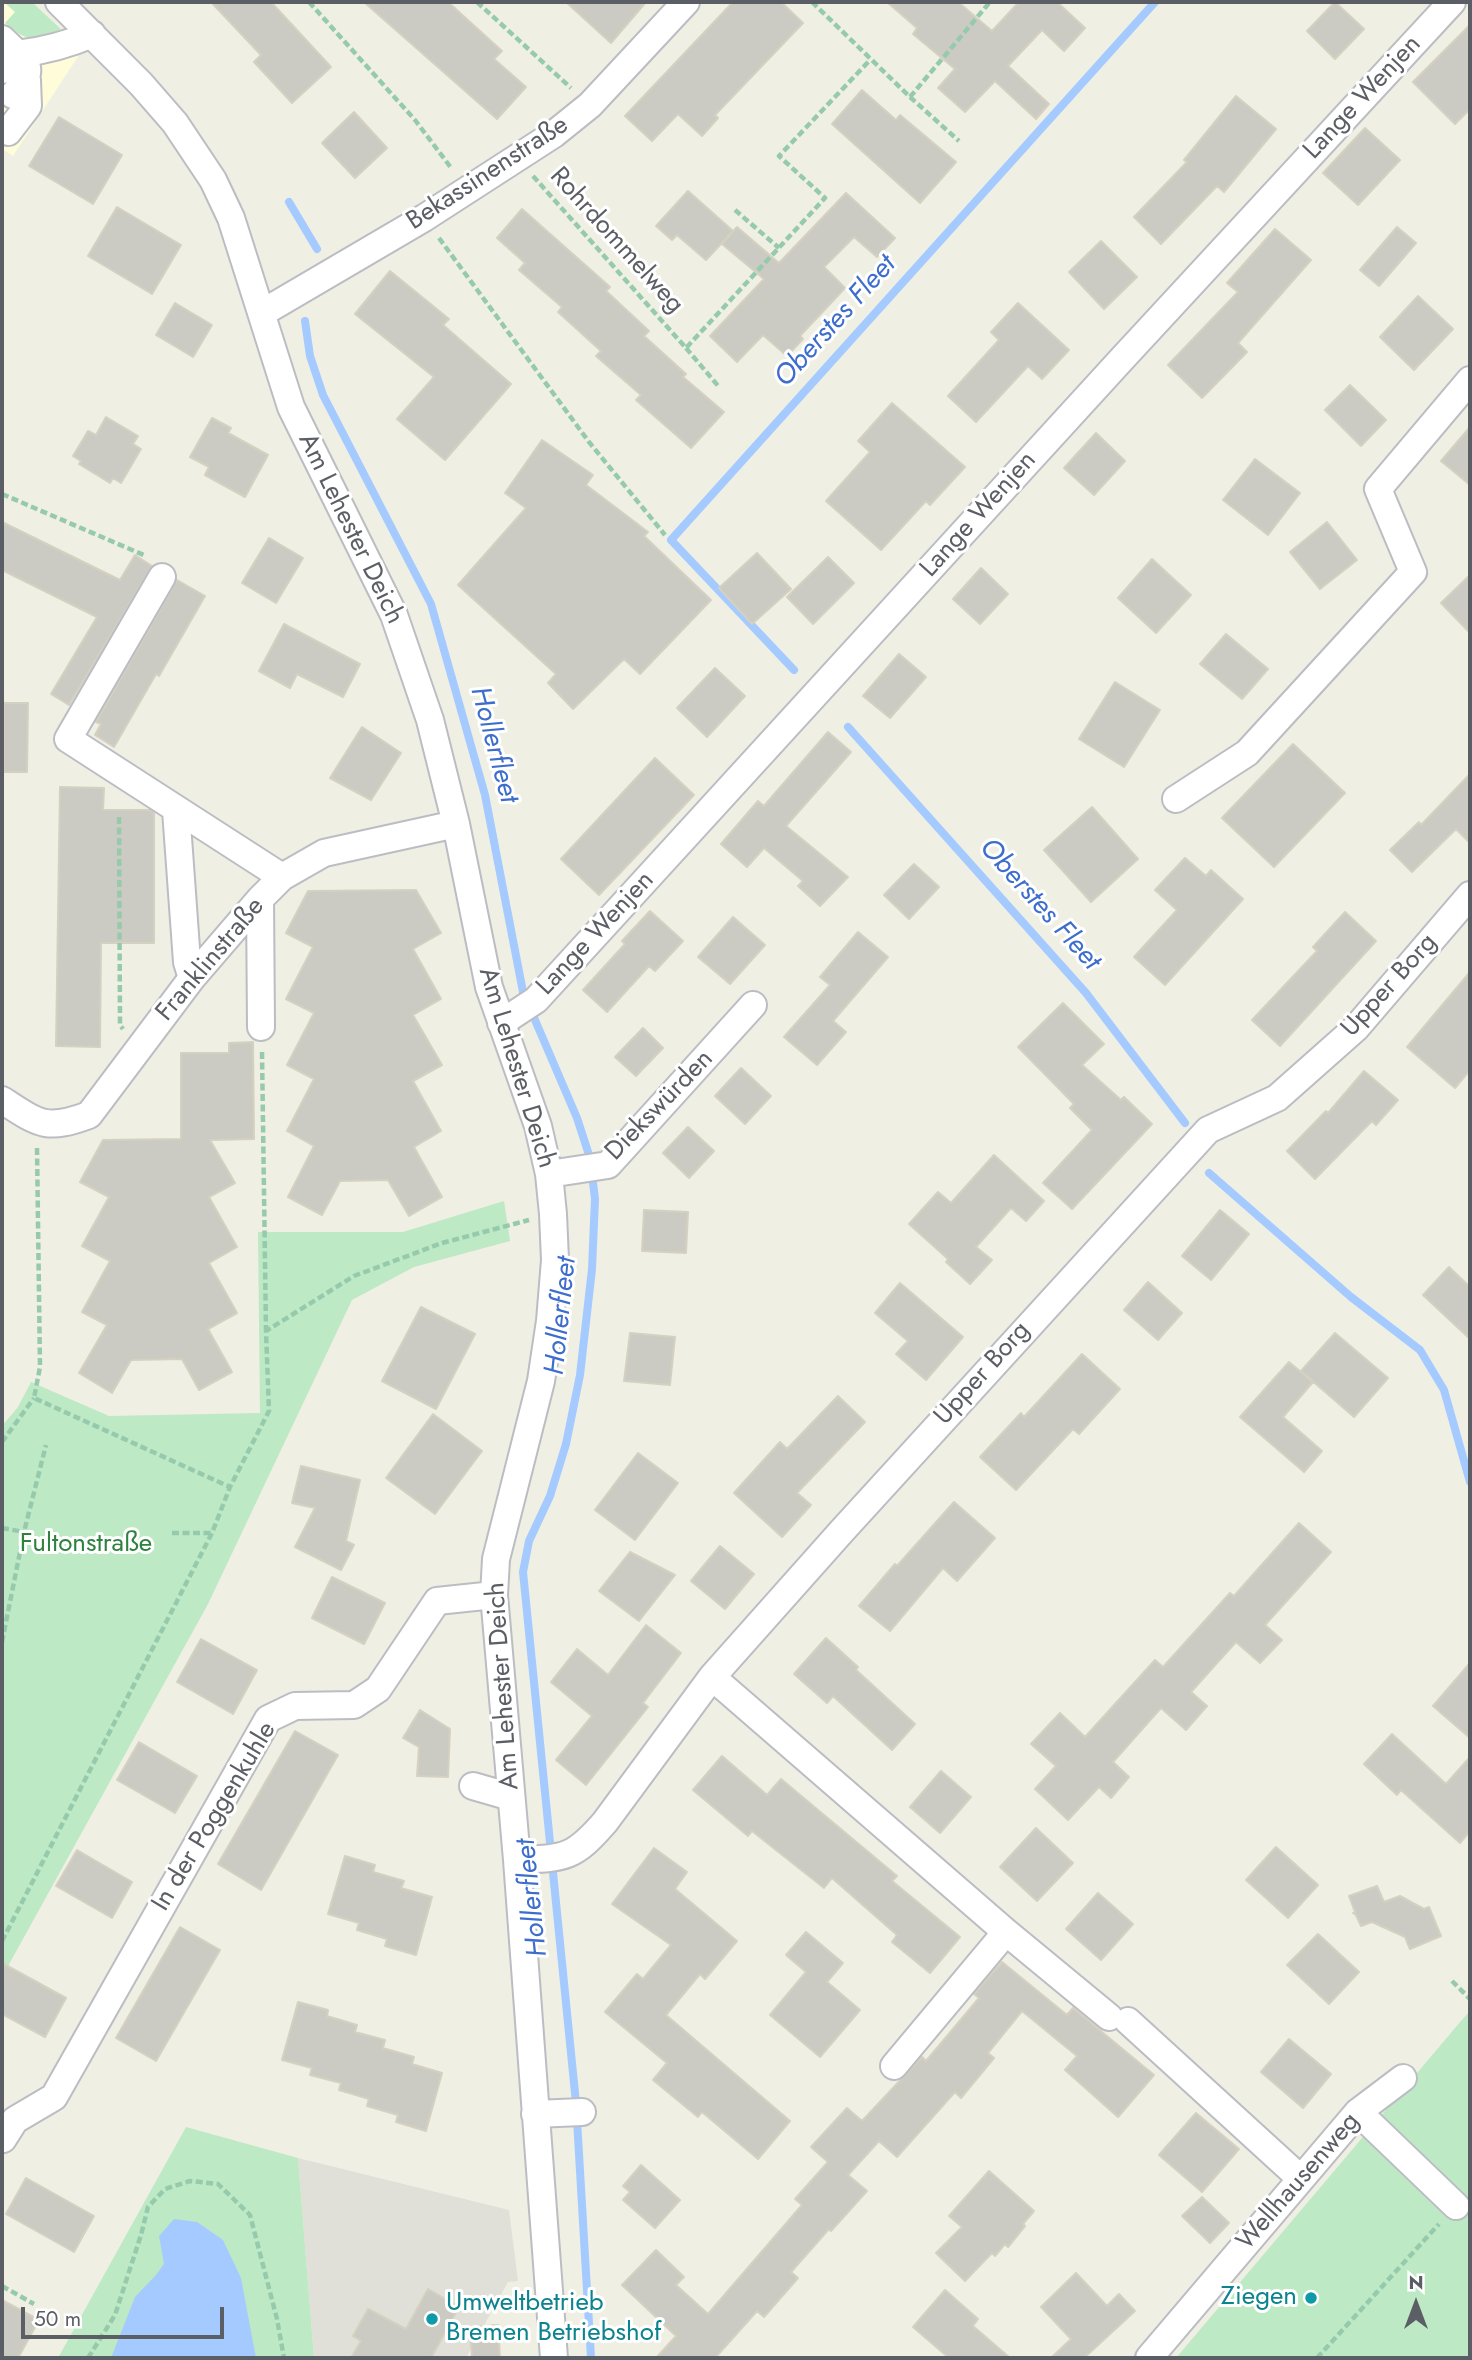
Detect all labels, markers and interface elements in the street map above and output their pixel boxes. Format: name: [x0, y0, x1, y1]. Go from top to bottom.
street label: Lange Wenjen: [1298, 30, 1428, 166]
street label: Bekassinenstraße: [401, 110, 575, 238]
street label: Rohrdommelweg: [542, 162, 690, 320]
water label: Oberstes Fleet: [768, 249, 904, 395]
street label: Am Lehester Deich: [290, 429, 410, 629]
street label: Lange Wenjen: [915, 446, 1043, 584]
water label: Hollerfleet: [461, 683, 525, 807]
water label: Oberstes Fleet: [971, 832, 1107, 978]
street label: Lange Wenjen: [531, 866, 661, 1002]
street label: Franklinstraße: [150, 892, 272, 1028]
street label: Upper Borg: [1336, 928, 1444, 1044]
street label: Am Lehester Deich: [471, 964, 561, 1172]
street label: Diekswürden: [600, 1044, 720, 1168]
water label: Hollerfleet: [539, 1255, 585, 1377]
street label: Upper Borg: [929, 1316, 1037, 1432]
park label: Fultonstraße: [20, 1529, 152, 1561]
street label: Am Lehester Deich: [481, 1581, 527, 1791]
street label: In der Poggenkuhle: [146, 1717, 284, 1917]
water label: Hollerfleet: [510, 1837, 556, 1959]
street label: Wellhausenweg: [1231, 2107, 1367, 2257]
north arrow: [1381, 2269, 1451, 2339]
text: N: [1408, 2269, 1424, 2296]
place label: Ziegen: [1221, 2282, 1297, 2314]
place label: Umweltbetrieb Bremen Betriebshof: [446, 2288, 661, 2350]
marker: Ziegen: [1303, 2290, 1319, 2306]
scale bar: [24, 2294, 228, 2338]
text: 50 m: [34, 2304, 81, 2334]
marker: Umweltbetrieb Bremen Betriebshof: [424, 2311, 440, 2327]

